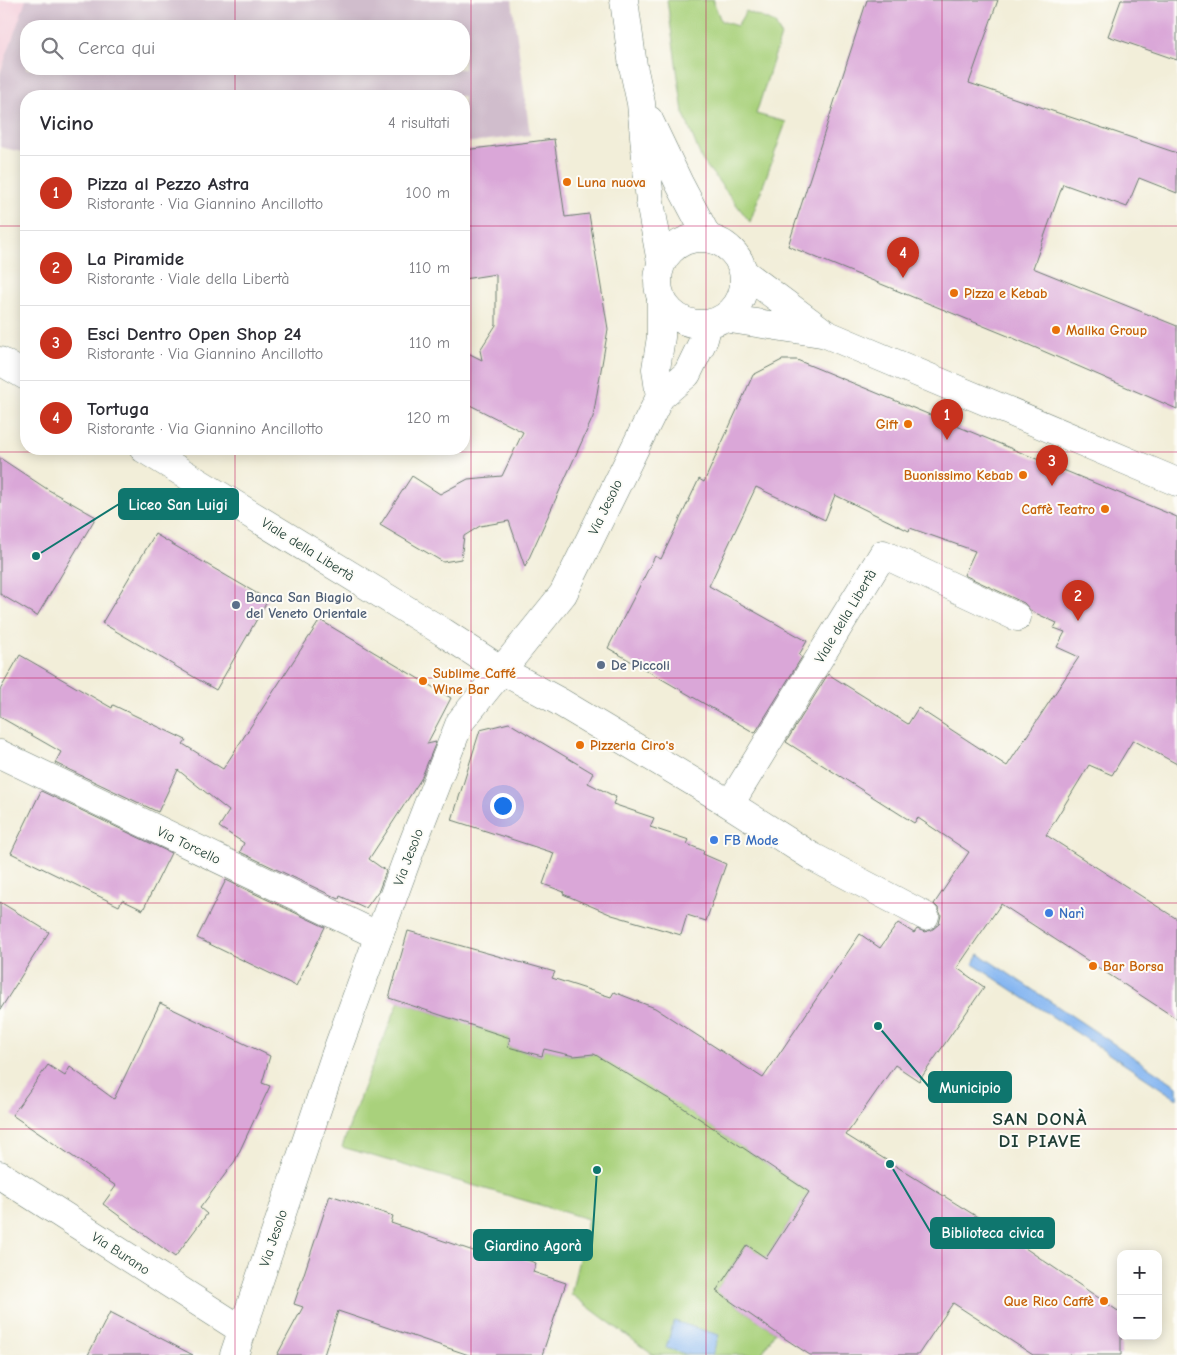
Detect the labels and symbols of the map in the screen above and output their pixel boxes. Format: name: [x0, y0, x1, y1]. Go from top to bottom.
place label: Luna nuova: [577, 174, 646, 191]
marker: Luna nuova: [561, 176, 573, 188]
pin: 4: [887, 237, 919, 278]
place label: Pizza e Kebab: [964, 285, 1047, 302]
marker: Pizza e Kebab: [948, 287, 960, 299]
place label: Malika Group: [1066, 322, 1147, 339]
marker: Malika Group: [1050, 324, 1062, 336]
pin: 1: [931, 399, 963, 440]
place label: Gift: [876, 416, 898, 433]
marker: Gift: [902, 418, 914, 430]
pin: 3: [1036, 445, 1068, 486]
place label: Buonissimo Kebab: [904, 467, 1013, 484]
marker: Buonissimo Kebab: [1017, 469, 1029, 481]
street label: Via Jesolo: [585, 477, 626, 538]
callout: Liceo San Luigi: [119, 489, 238, 519]
text: Liceo San Luigi: [128, 496, 228, 514]
place label: Caffè Teatro: [1022, 501, 1095, 518]
marker: Caffè Teatro: [1099, 503, 1111, 515]
street label: Viale della Libertà: [258, 514, 357, 585]
street label: Viale della Libertà: [811, 566, 880, 666]
pin: 2: [1062, 580, 1094, 621]
place label: Banca San Biagio del Veneto Orientale: [246, 589, 367, 622]
marker: Banca San Biagio del Veneto Orientale: [230, 599, 242, 611]
place label: De Piccoli: [611, 657, 670, 674]
marker: De Piccoli: [595, 659, 607, 671]
place label: Sublime Caffé Wine Bar: [433, 665, 516, 698]
marker: Sublime Caffé Wine Bar: [417, 675, 429, 687]
place label: Pizzeria Ciro's: [590, 737, 674, 754]
marker: Pizzeria Ciro's: [574, 739, 586, 751]
your location: [490, 793, 516, 819]
street label: Via Torcello: [154, 823, 223, 868]
street label: Via Jesolo: [390, 826, 427, 888]
place label: FB Mode: [724, 832, 779, 849]
marker: FB Mode: [708, 834, 720, 846]
place label: Narì: [1059, 905, 1084, 922]
marker: Narì: [1043, 907, 1055, 919]
place label: Bar Borsa: [1103, 958, 1164, 975]
marker: Bar Borsa: [1087, 960, 1099, 972]
callout: Municipio: [929, 1072, 1011, 1102]
text: Municipio: [939, 1079, 1001, 1097]
district label: SAN DONÀ DI PIAVE: [993, 1108, 1087, 1152]
street label: Via Jesolo: [256, 1207, 291, 1269]
callout: Biblioteca civica: [931, 1218, 1054, 1248]
text: Biblioteca civica: [942, 1224, 1044, 1242]
street label: Via Burano: [88, 1228, 153, 1279]
callout: Giardino Agorà: [474, 1230, 592, 1260]
text: Giardino Agorà: [484, 1237, 582, 1255]
place label: Que Rico Caffè: [1004, 1293, 1094, 1310]
marker: Que Rico Caffè: [1098, 1295, 1110, 1307]

